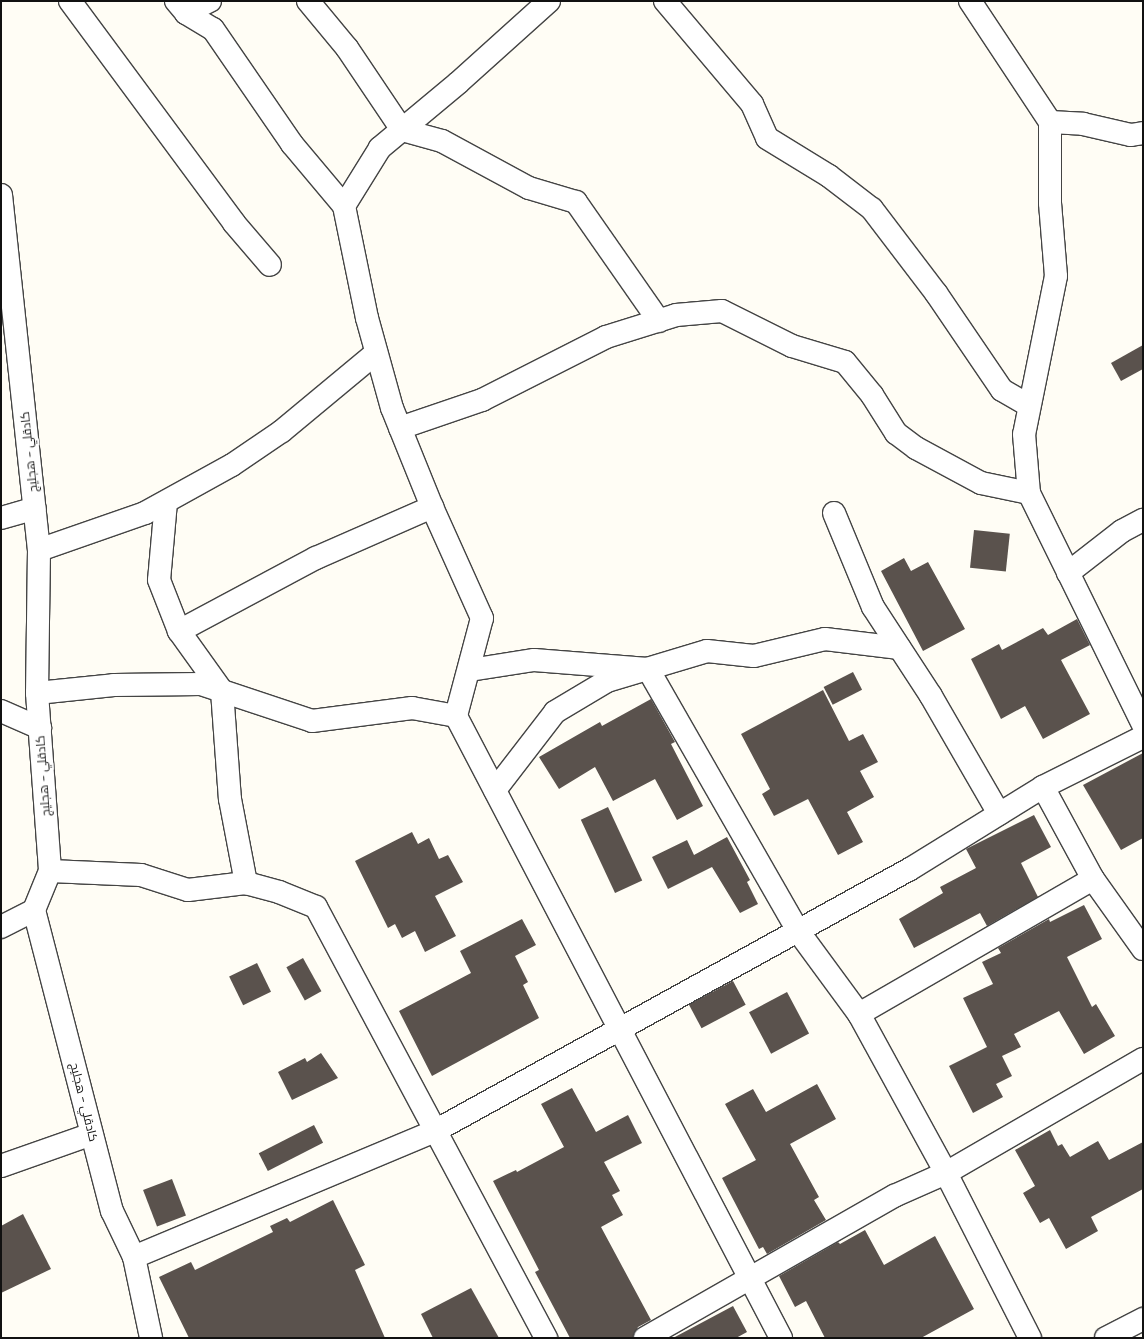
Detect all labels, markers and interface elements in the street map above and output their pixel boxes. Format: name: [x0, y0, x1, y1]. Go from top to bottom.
street label: كادقلي - هجليج: [18, 411, 40, 493]
street label: كادقلي - هجليج: [33, 735, 53, 817]
street label: كادقلي - هجليج: [67, 1061, 101, 1143]

